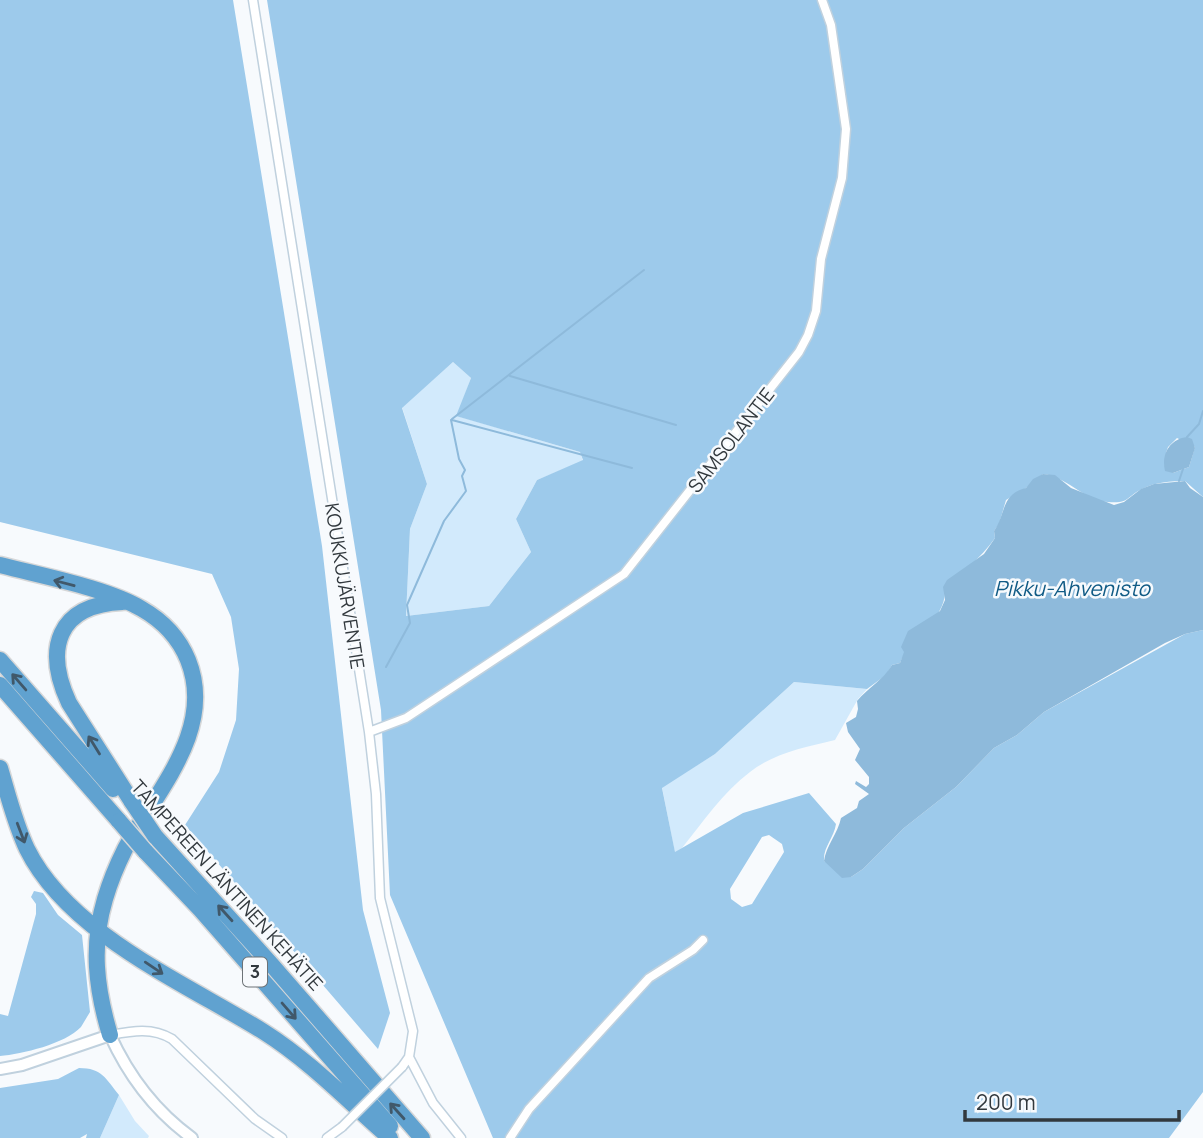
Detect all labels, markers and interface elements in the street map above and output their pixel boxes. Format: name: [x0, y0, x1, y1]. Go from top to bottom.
street label: SAMSOLANTIE: [682, 382, 780, 498]
street label: KOUKKUJÄRVENTIE: [319, 501, 371, 671]
water label: Pikku-Ahvenisto: [994, 574, 1152, 602]
one-way arrow: [54, 575, 76, 588]
one-way arrow: [11, 673, 27, 691]
one-way arrow: [87, 735, 101, 755]
street label: TAMPEREEN LÄNTINEN KEHÄTIE: [125, 774, 329, 996]
one-way arrow: [15, 822, 28, 844]
one-way arrow: [217, 904, 233, 922]
road number: 3: [243, 958, 267, 987]
one-way arrow: [144, 961, 163, 975]
one-way arrow: [281, 1002, 297, 1020]
scale bar: [965, 1078, 1178, 1122]
text: 200 m: [976, 1088, 1036, 1116]
one-way arrow: [389, 1103, 406, 1120]

